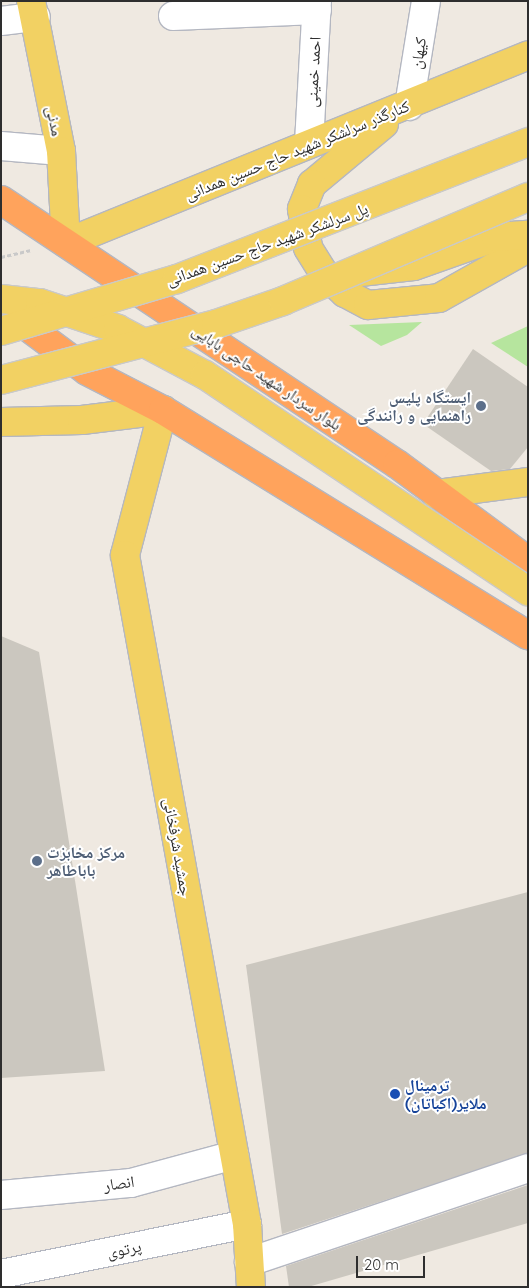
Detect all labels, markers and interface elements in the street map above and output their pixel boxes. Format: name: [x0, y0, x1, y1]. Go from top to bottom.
street label: احمد خمینی: [302, 36, 324, 108]
street label: کیهان: [406, 36, 430, 70]
street label: کنارگذر سرلشکر شهید حاج حسین همدانی: [182, 96, 412, 204]
street label: مدنی: [43, 104, 67, 138]
street label: پل سرلشکر شهید حاج حسین همدانی: [163, 198, 371, 290]
street label: بلوار سردار شهید حاجی بابایی: [189, 320, 345, 434]
place label: ایستگاه پلیس راهنمایی و رانندگی: [357, 387, 471, 425]
marker: ایستگاه پلیس راهنمایی و رانندگی: [475, 400, 487, 412]
street label: جمشید شرفخانی: [160, 797, 196, 897]
place label: مرکز مخابزت باباطاهر: [47, 842, 125, 880]
marker: مرکز مخابزت باباطاهر: [31, 855, 43, 867]
place label: ترمینال ملایر(اکباتان): [405, 1075, 487, 1113]
marker: ترمینال ملایر(اکباتان): [389, 1088, 401, 1100]
street label: انصار: [102, 1171, 136, 1195]
street label: پرتوی: [105, 1236, 143, 1262]
scale bar: [359, 1246, 428, 1278]
text: 20 m: [364, 1255, 399, 1274]

